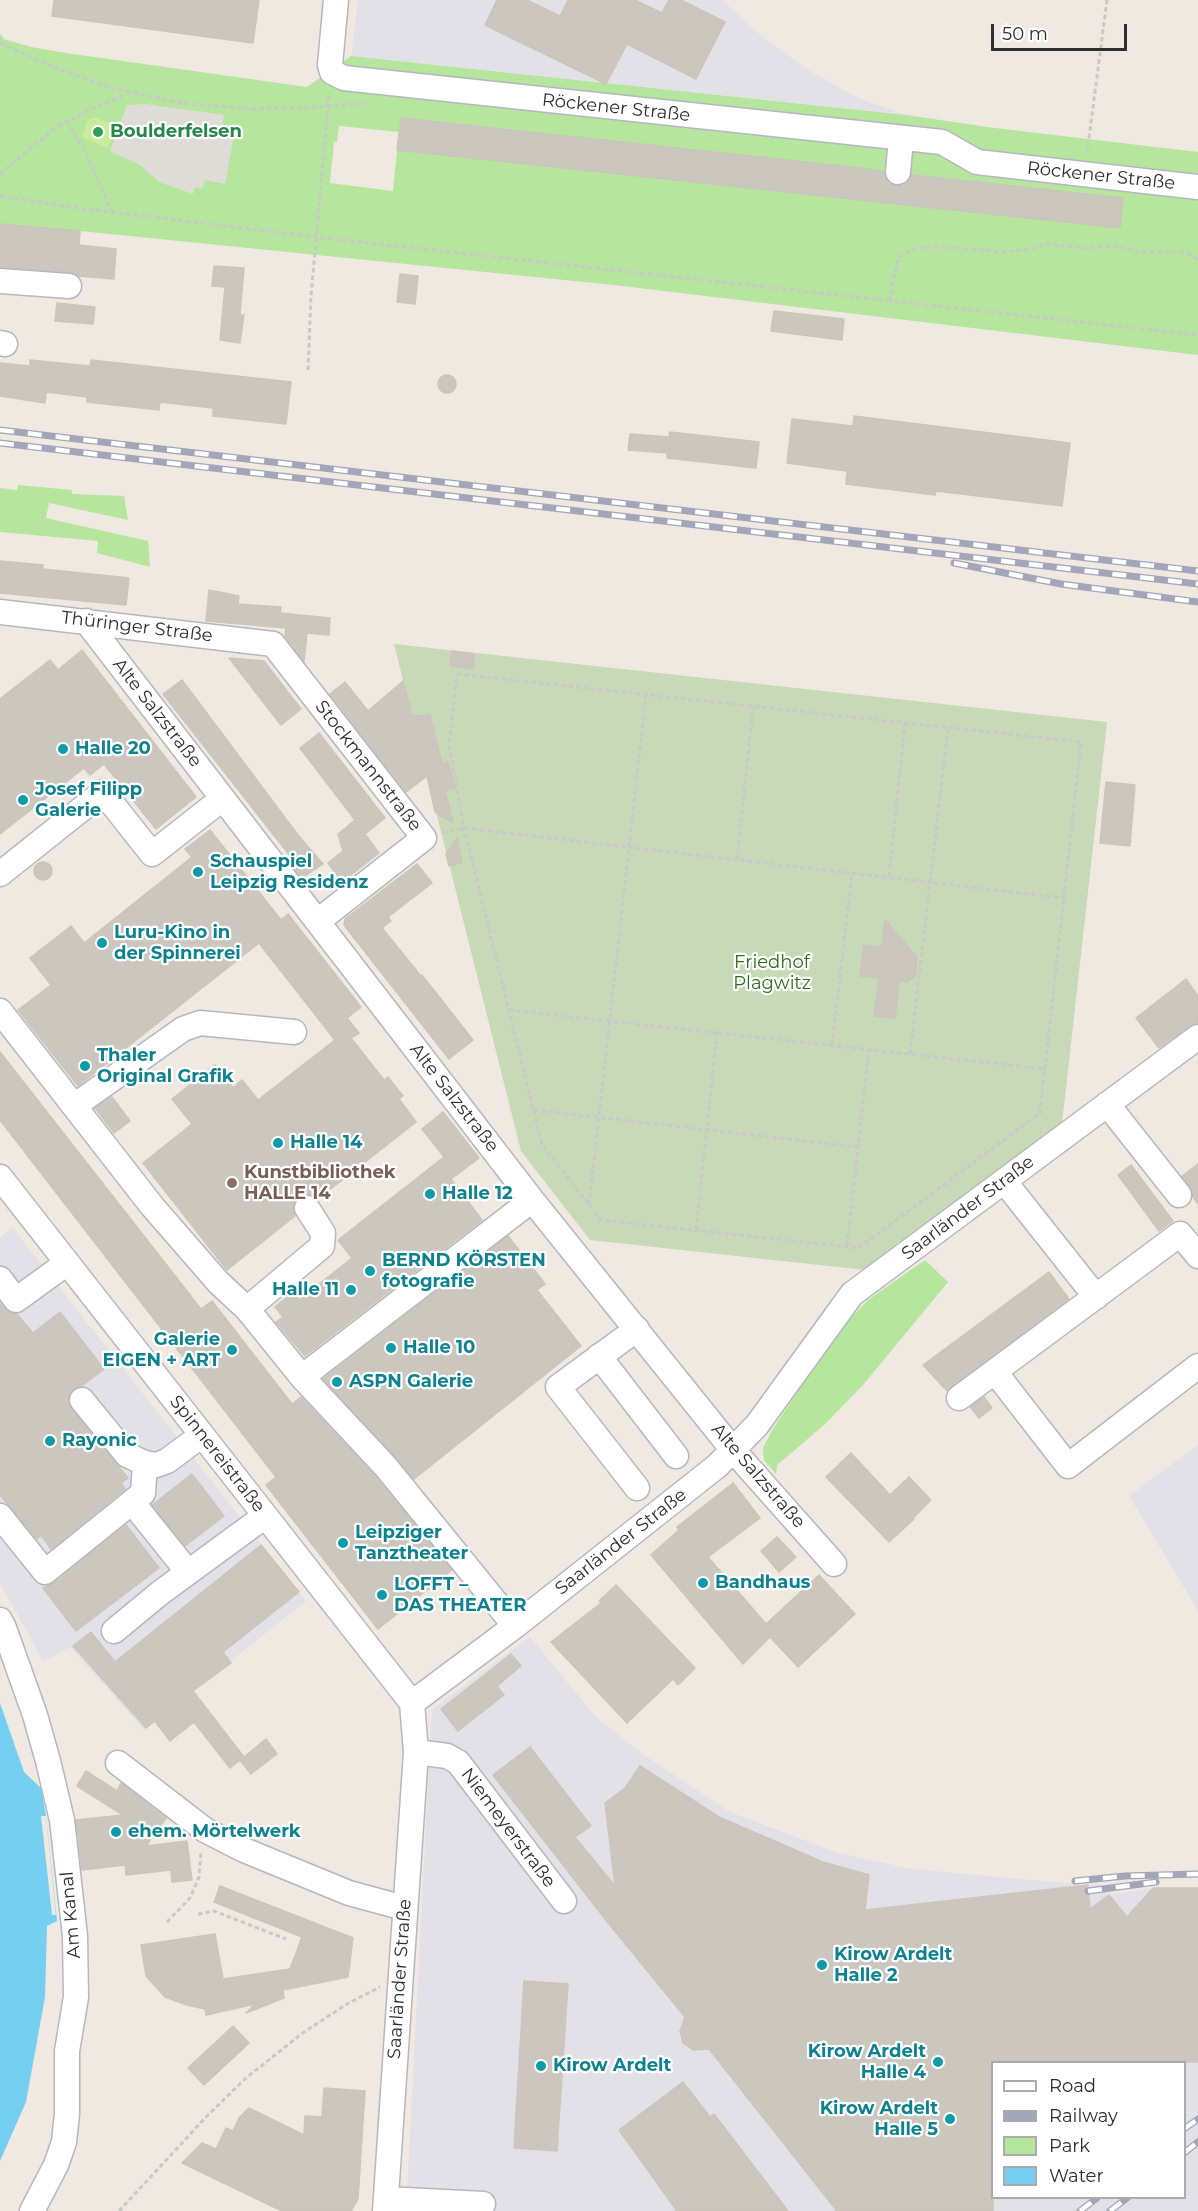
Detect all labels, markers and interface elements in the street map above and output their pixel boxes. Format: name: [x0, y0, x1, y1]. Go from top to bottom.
scale bar: [994, 12, 1130, 50]
text: 50 m: [1002, 23, 1048, 45]
street label: Röckener Straße: [541, 89, 691, 127]
place label: Boulderfelsen: [110, 121, 242, 143]
marker: Boulderfelsen: [91, 125, 105, 139]
street label: Röckener Straße: [1026, 157, 1176, 195]
street label: Thüringer Straße: [60, 607, 214, 647]
street label: Alte Salzstraße: [108, 654, 206, 772]
street label: Stockmannstraße: [310, 696, 426, 836]
place label: Halle 20: [75, 738, 151, 760]
marker: Halle 20: [56, 742, 70, 756]
place label: Josef Filipp Galerie: [35, 779, 142, 822]
marker: Josef Filipp Galerie: [16, 793, 30, 807]
place label: Schauspiel Leipzig Residenz: [210, 851, 368, 894]
marker: Schauspiel Leipzig Residenz: [191, 865, 205, 879]
place label: Luru-Kino in der Spinnerei: [114, 922, 241, 964]
marker: Luru-Kino in der Spinnerei: [95, 936, 109, 950]
park label: Friedhof Plagwitz: [733, 952, 811, 994]
street label: Alte Salzstraße: [405, 1039, 503, 1157]
place label: Thaler Original Grafik: [97, 1045, 234, 1088]
marker: Thaler Original Grafik: [78, 1059, 92, 1073]
place label: Halle 14: [290, 1132, 362, 1154]
marker: Halle 14: [271, 1136, 285, 1150]
street label: Saarländer Straße: [897, 1151, 1039, 1265]
place label: Kunstbibliothek HALLE 14: [244, 1162, 396, 1204]
marker: Kunstbibliothek HALLE 14: [225, 1176, 239, 1190]
place label: Halle 12: [442, 1183, 513, 1205]
marker: Halle 12: [423, 1187, 437, 1201]
place label: BERND KÖRSTEN fotografie: [382, 1250, 546, 1292]
marker: BERND KÖRSTEN fotografie: [363, 1264, 377, 1278]
place label: Halle 11: [272, 1279, 339, 1301]
marker: Halle 11: [344, 1283, 358, 1297]
place label: Galerie EIGEN + ART: [103, 1329, 220, 1372]
place label: Halle 10: [403, 1337, 475, 1359]
marker: Halle 10: [384, 1341, 398, 1355]
marker: Galerie EIGEN + ART: [225, 1343, 239, 1357]
place label: ASPN Galerie: [349, 1371, 473, 1393]
marker: ASPN Galerie: [330, 1375, 344, 1389]
street label: Spinnereistraße: [165, 1391, 269, 1517]
street label: Alte Salzstraße: [707, 1419, 809, 1533]
place label: Rayonic: [62, 1430, 137, 1452]
marker: Rayonic: [43, 1434, 57, 1448]
street label: Saarländer Straße: [551, 1484, 691, 1600]
place label: Leipziger Tanztheater: [355, 1522, 468, 1564]
marker: Leipziger Tanztheater: [336, 1536, 350, 1550]
place label: Bandhaus: [715, 1572, 810, 1594]
place label: LOFFT – DAS THEATER: [394, 1574, 526, 1616]
marker: Bandhaus: [696, 1576, 710, 1590]
marker: LOFFT – DAS THEATER: [375, 1588, 389, 1602]
street label: Niemeyerstraße: [456, 1764, 560, 1892]
place label: ehem. Mörtelwerk: [128, 1821, 301, 1843]
marker: ehem. Mörtelwerk: [109, 1825, 123, 1839]
street label: Am Kanal: [56, 1870, 86, 1960]
street label: Saarländer Straße: [384, 1898, 416, 2060]
place label: Kirow Ardelt Halle 2: [834, 1944, 952, 1986]
marker: Kirow Ardelt Halle 2: [815, 1958, 829, 1972]
place label: Kirow Ardelt Halle 4: [808, 2041, 926, 2084]
place label: Kirow Ardelt: [553, 2055, 671, 2077]
marker: Kirow Ardelt Halle 4: [931, 2055, 945, 2069]
marker: Kirow Ardelt: [534, 2059, 548, 2073]
legend: [991, 2061, 1186, 2199]
text: Road: [1049, 2075, 1096, 2097]
place label: Kirow Ardelt Halle 5: [820, 2098, 938, 2140]
text: Railway: [1049, 2105, 1118, 2127]
marker: Kirow Ardelt Halle 5: [943, 2112, 957, 2126]
text: Park: [1049, 2135, 1090, 2157]
text: Water: [1049, 2165, 1104, 2187]

